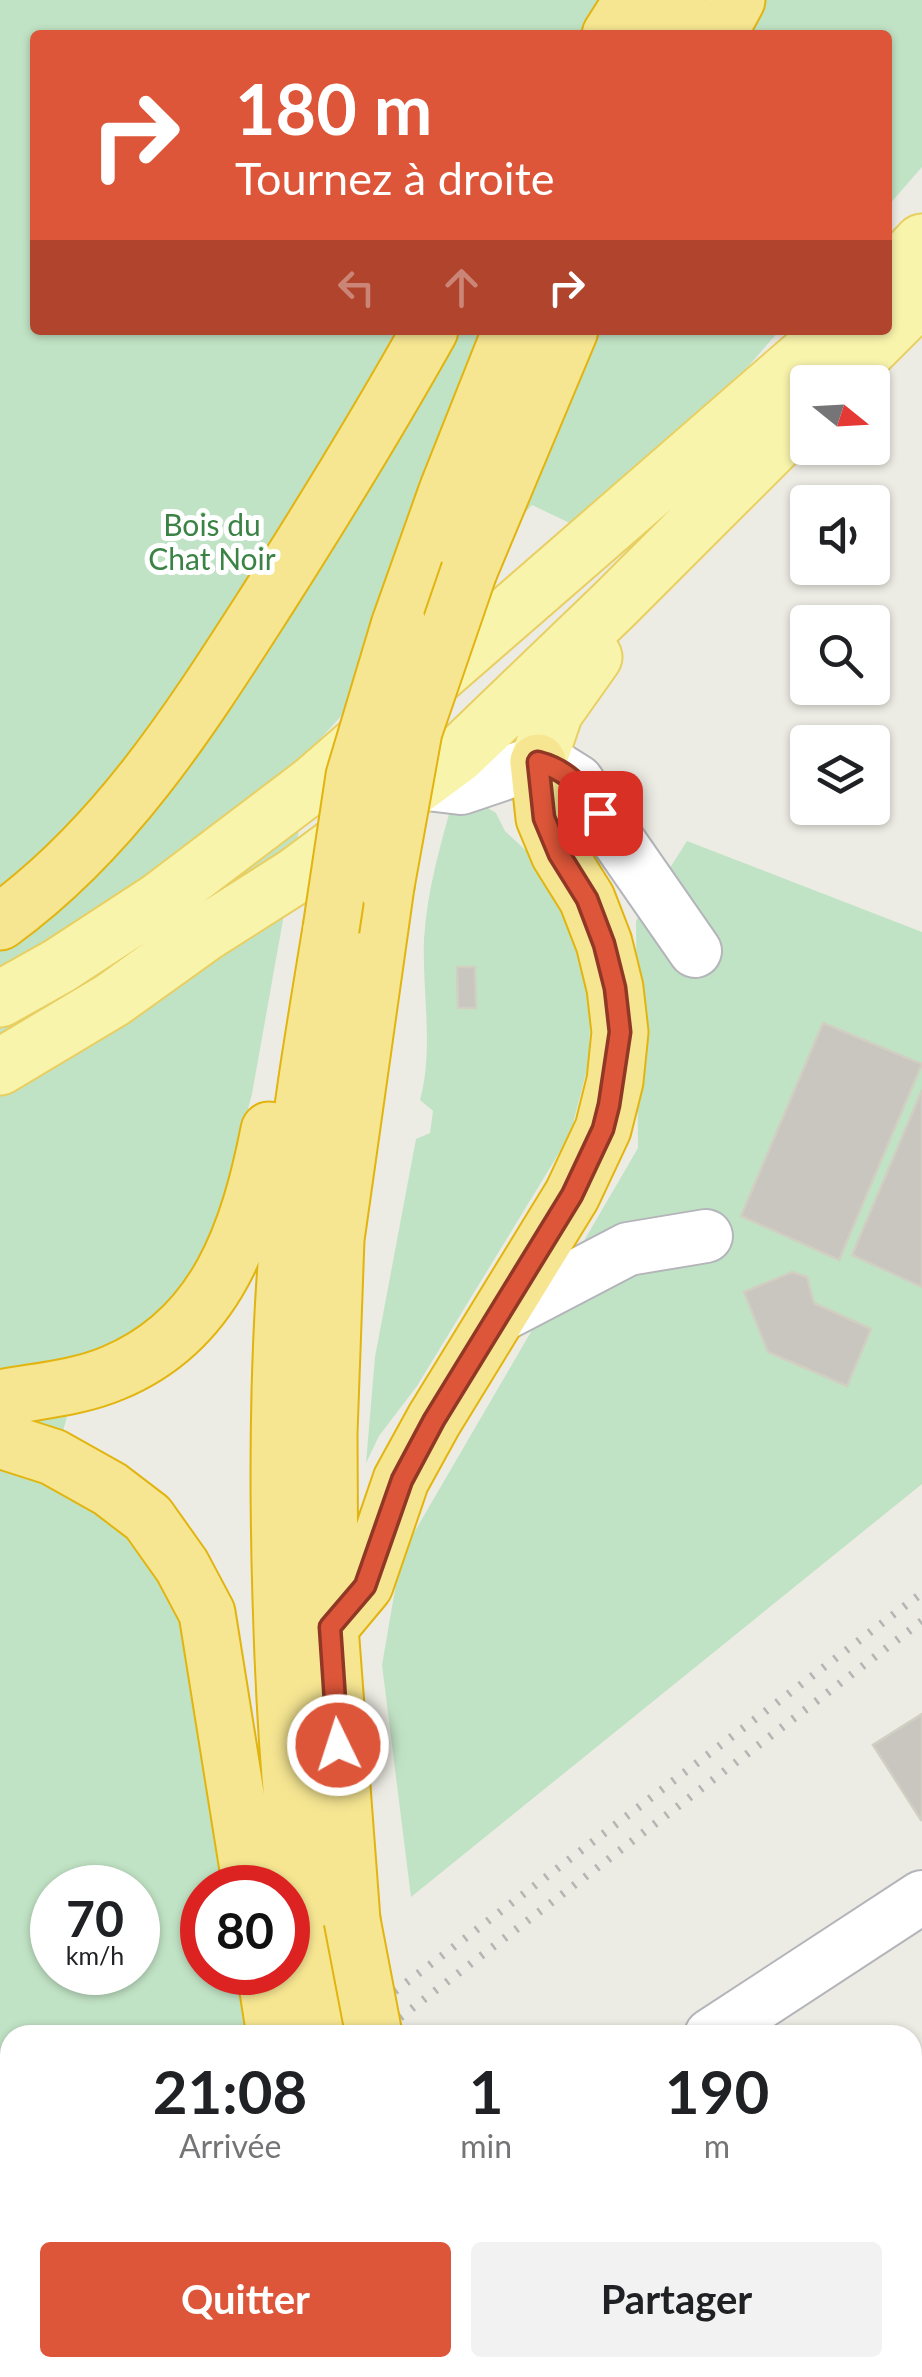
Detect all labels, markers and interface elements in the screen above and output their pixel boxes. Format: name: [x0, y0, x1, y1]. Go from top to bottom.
text: 180 m: [235, 66, 432, 150]
icon: right: [70, 70, 200, 200]
text: Tournez à droite: [235, 151, 554, 205]
icon: left: [329, 260, 384, 315]
icon: ahead: [434, 260, 489, 315]
icon: right: [539, 260, 594, 315]
north arrow: [790, 365, 890, 465]
map controls: [790, 365, 890, 825]
button: sound: [790, 485, 890, 585]
park label: Bois du Chat Noir: [148, 506, 276, 576]
button: search: [790, 605, 890, 705]
button: layers: [790, 725, 890, 825]
pin: [558, 771, 643, 856]
icon: arrive: [573, 786, 628, 841]
position arrow: [286, 1693, 390, 1797]
speed limit sign: 80: [180, 1865, 310, 1995]
text: 70: [66, 1888, 124, 1948]
text: km/h: [66, 1940, 124, 1970]
text: 21:08: [153, 2055, 307, 2127]
text: 1: [469, 2055, 504, 2127]
text: 190: [665, 2055, 769, 2127]
text: Arrivée: [179, 2126, 281, 2165]
text: min: [460, 2126, 512, 2165]
text: m: [704, 2126, 730, 2165]
button: Quitter: [40, 2242, 451, 2357]
button: Partager: [471, 2242, 882, 2357]

